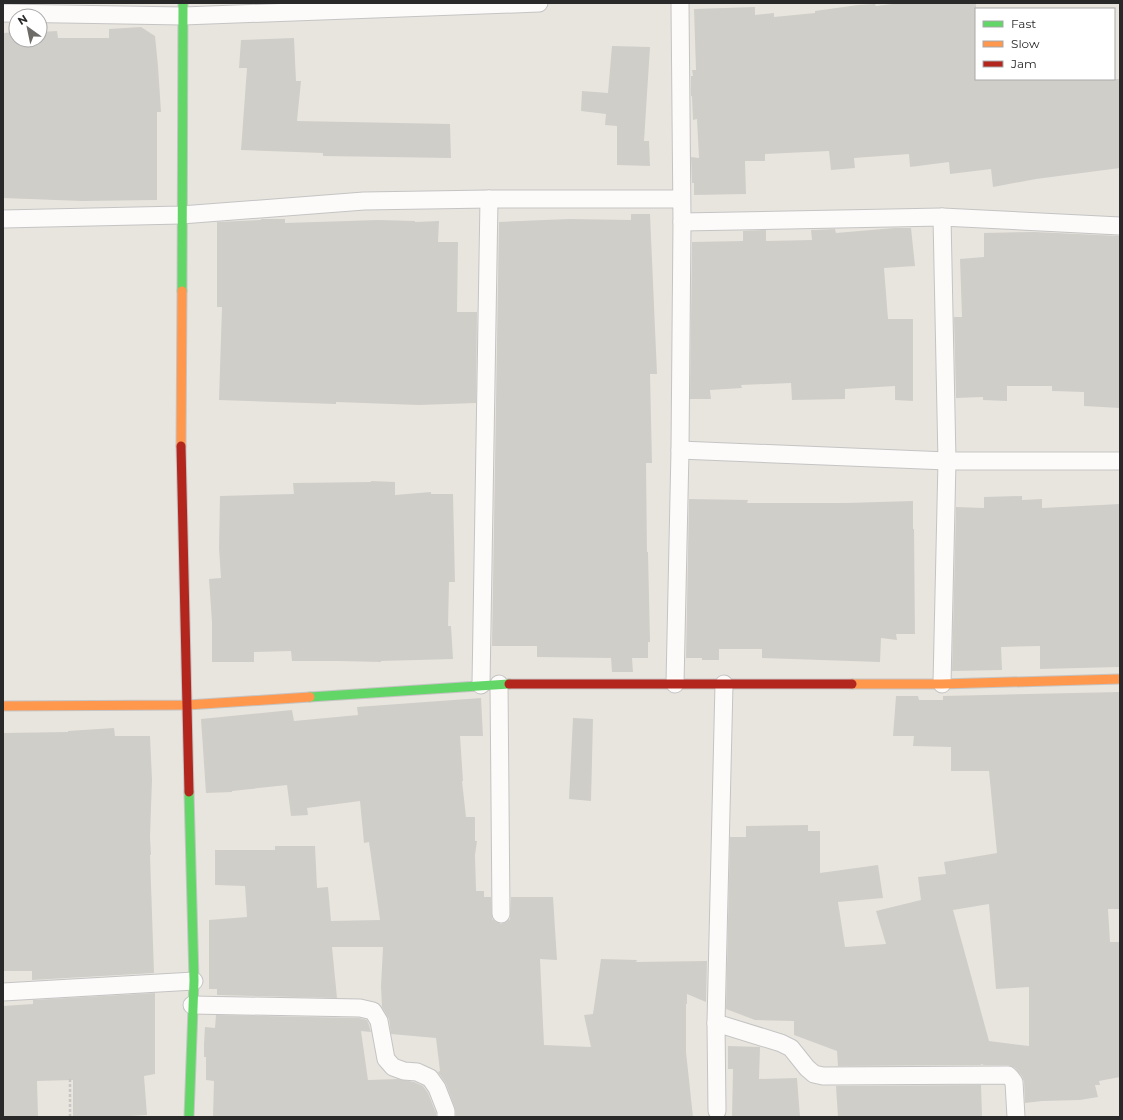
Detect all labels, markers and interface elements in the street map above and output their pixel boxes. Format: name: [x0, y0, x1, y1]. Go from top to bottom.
north arrow: [8, 8, 48, 48]
legend: [975, 8, 1115, 80]
text: N: [15, 11, 30, 28]
text: Fast: [1011, 16, 1036, 31]
text: Slow: [1011, 36, 1040, 51]
text: Jam: [1010, 56, 1037, 71]

